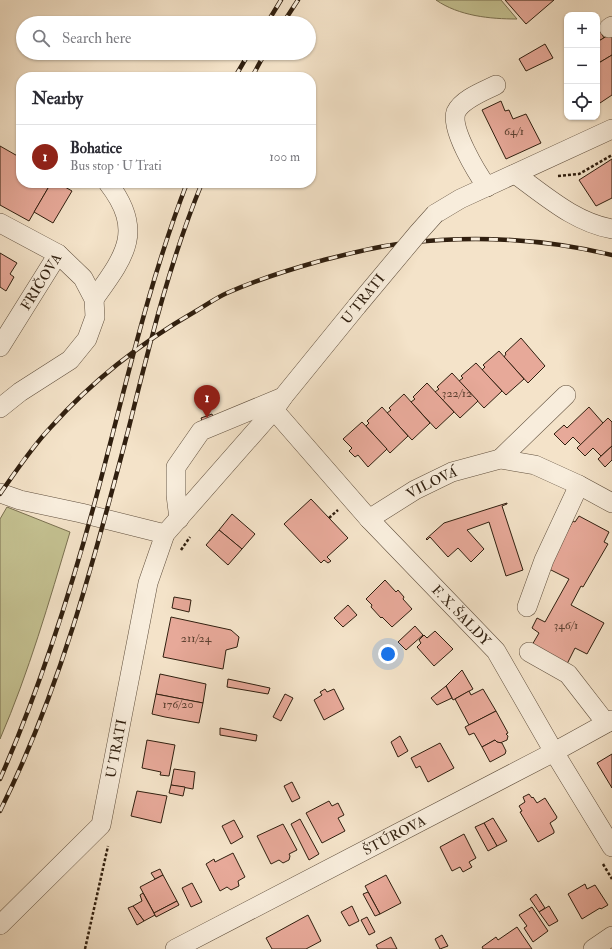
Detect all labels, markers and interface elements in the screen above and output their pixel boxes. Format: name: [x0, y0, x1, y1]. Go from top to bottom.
map controls: [564, 12, 600, 120]
button: +: [564, 12, 600, 48]
search box: [16, 16, 316, 60]
icon: search: [30, 27, 52, 49]
text: Search here: [62, 29, 131, 48]
button: −: [564, 48, 600, 84]
button: locate: [564, 84, 600, 120]
text: Nearby: [32, 88, 83, 109]
house number: 64/1: [504, 124, 524, 139]
text: Bohatice: [70, 139, 122, 158]
text: 1: [43, 149, 47, 165]
text: 100 m: [269, 149, 300, 165]
text: Bus stop · U Trati: [70, 158, 162, 174]
street label: FRIČOVA: [17, 250, 65, 313]
street label: U TRATI: [338, 270, 389, 328]
pin: 1: [194, 385, 220, 418]
house number: 322/12: [442, 386, 472, 401]
street label: VILOVÁ: [403, 462, 459, 502]
street label: F. X. ŠALDY: [428, 581, 495, 649]
house number: 346/1: [554, 618, 578, 633]
house number: 211/24: [181, 631, 212, 646]
your location: [378, 644, 398, 664]
house number: 176/20: [162, 697, 194, 712]
street label: U TRATI: [102, 717, 130, 779]
street label: ŠTÚROVA: [359, 812, 429, 858]

